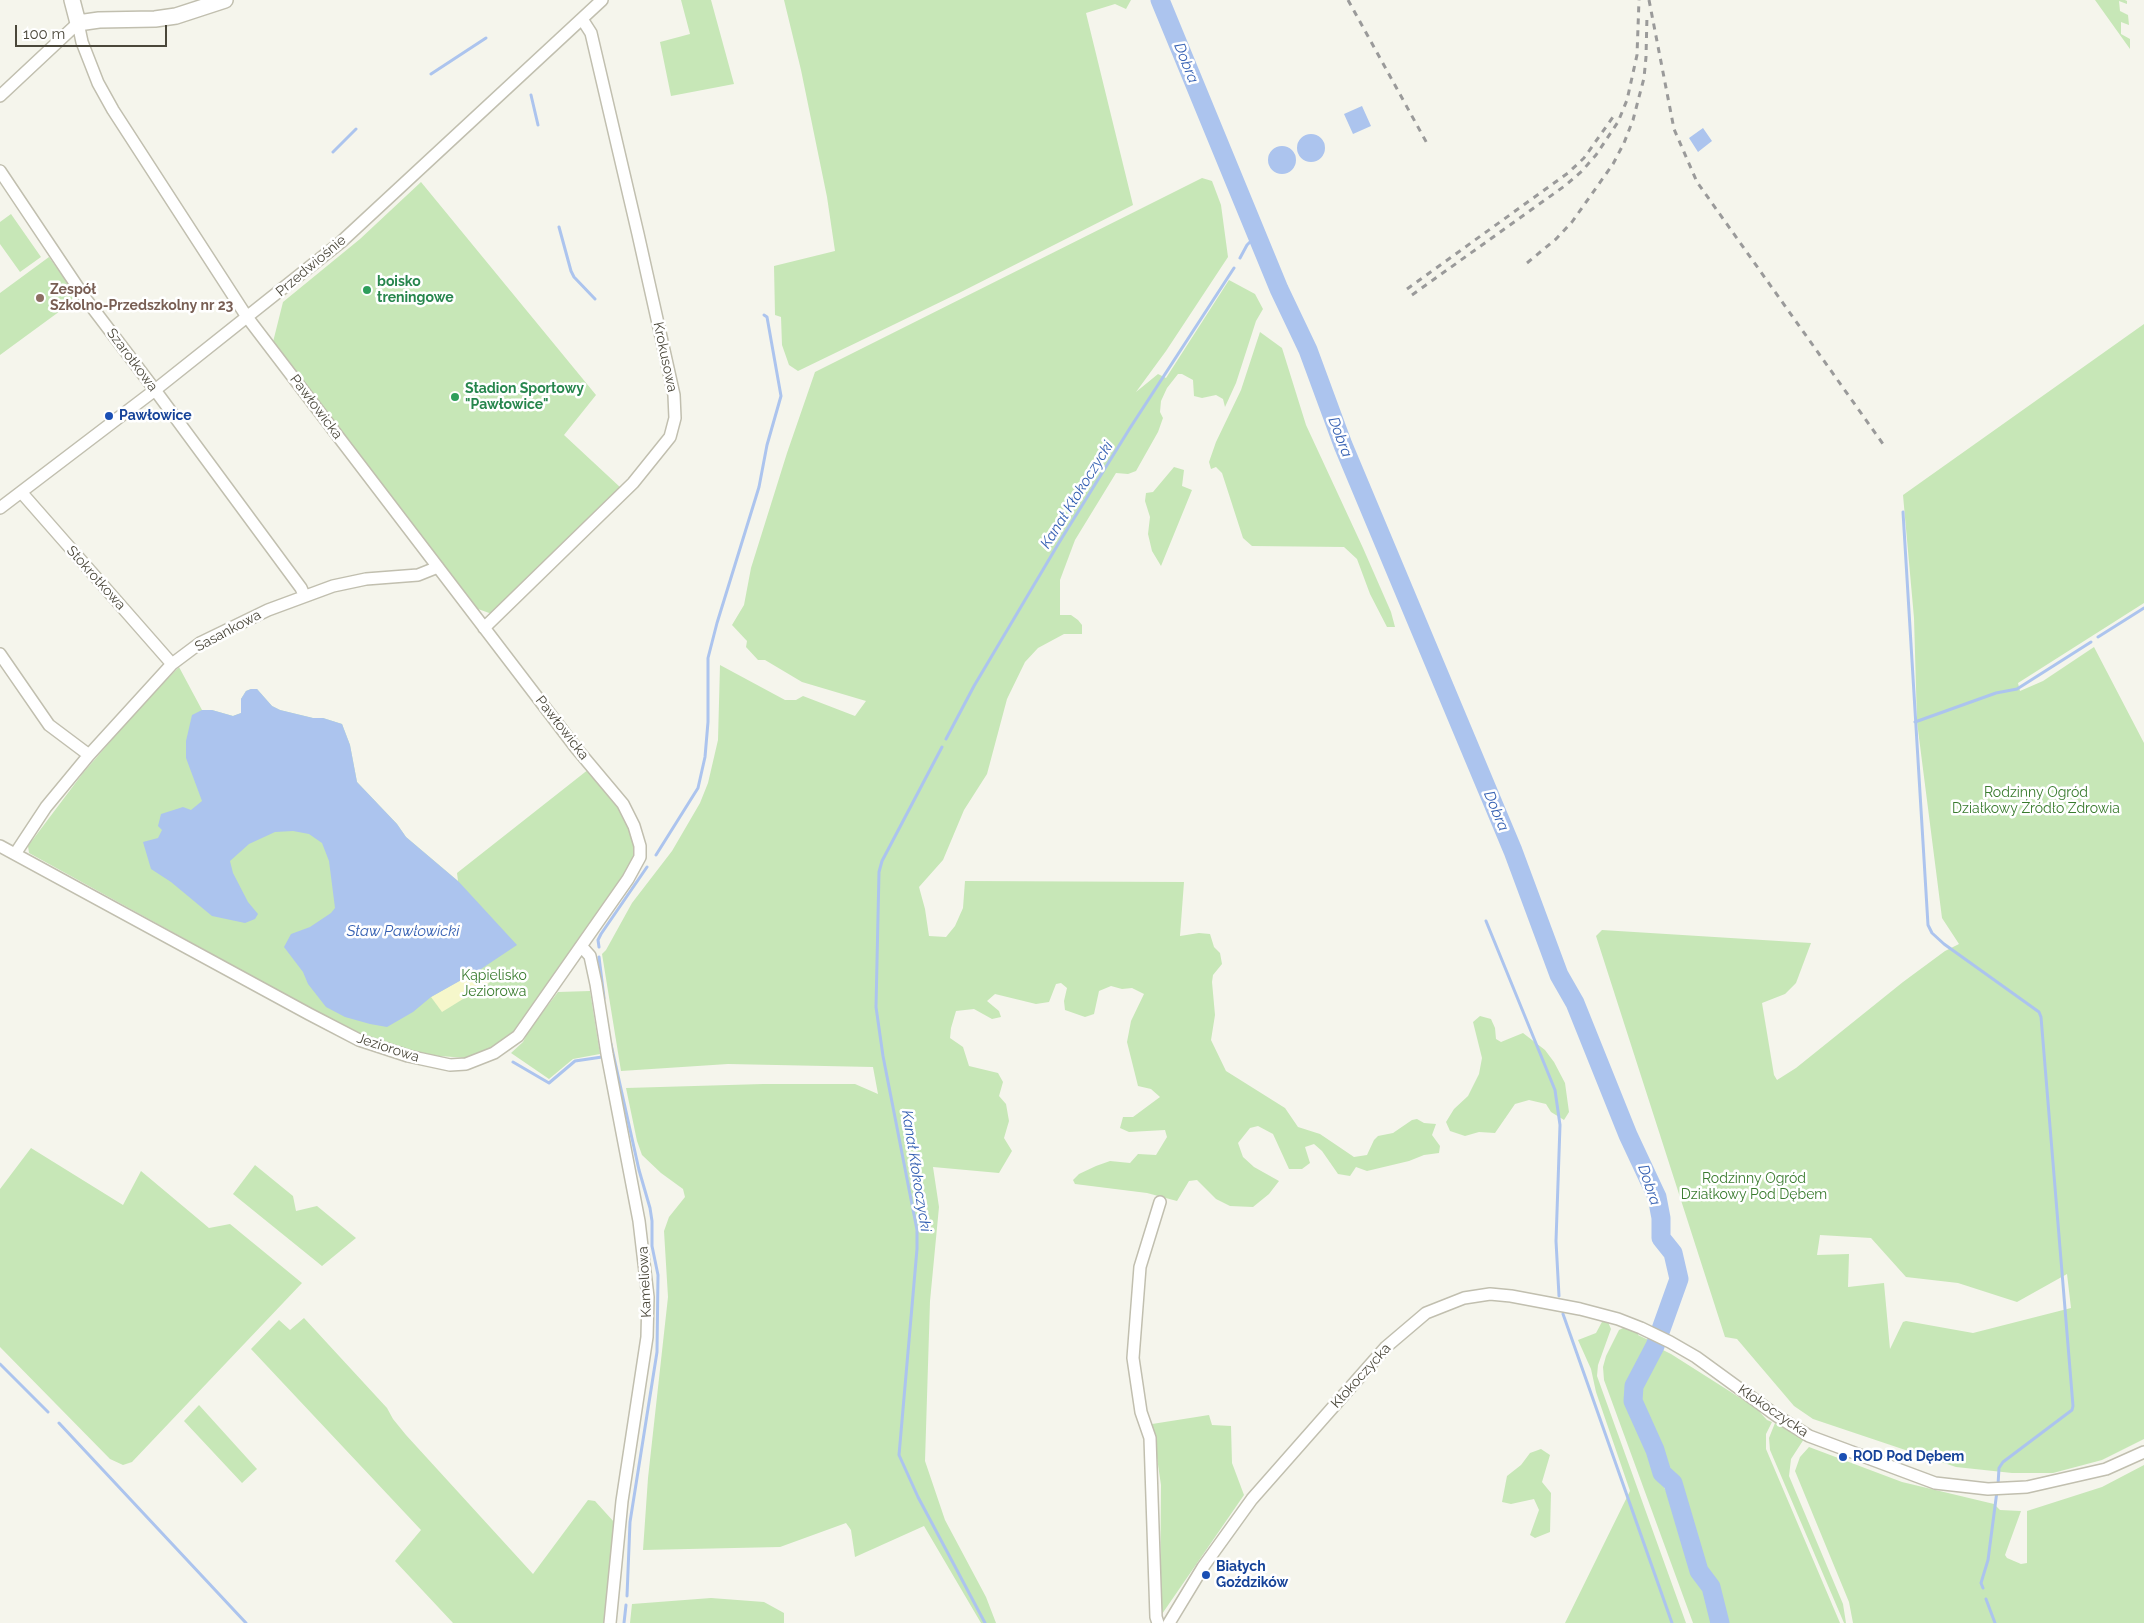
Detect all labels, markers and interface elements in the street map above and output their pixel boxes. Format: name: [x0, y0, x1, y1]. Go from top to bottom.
scale bar: [18, 15, 170, 47]
text: 100 m: [23, 25, 65, 43]
water label: Dobra: [1170, 40, 1202, 86]
street label: Przedwiośnie: [273, 232, 349, 300]
place label: boisko treningowe: [377, 274, 454, 306]
place label: Zespół Szkolno-Przedszkolny nr 23: [50, 282, 233, 314]
marker: boisko treningowe: [361, 284, 373, 296]
marker: Zespół Szkolno-Przedszkolny nr 23: [34, 292, 46, 304]
street label: Krokusowa: [649, 320, 681, 394]
street label: Szarotkowa: [103, 325, 161, 395]
street label: Pawłowicka: [286, 371, 346, 443]
place label: Stadion Sportowy "Pawłowice": [465, 381, 584, 414]
marker: Stadion Sportowy "Pawłowice": [449, 391, 461, 403]
place label: Pawłowice: [119, 408, 192, 424]
marker: Pawłowice: [103, 410, 115, 422]
water label: Dobra: [1324, 414, 1356, 460]
water label: Kanał Kłokoczycki: [1037, 438, 1117, 552]
street label: Stokrotkowa: [63, 543, 129, 613]
street label: Sasankowa: [192, 607, 264, 655]
street label: Pawłowicka: [532, 693, 592, 763]
park label: Rodzinny Ogród Działkowy Źródło Zdrowia: [1952, 785, 2120, 818]
water label: Dobra: [1480, 788, 1512, 834]
water label: Staw Pawłowicki: [347, 922, 459, 940]
park label: Kąpielisko Jeziorowa: [461, 968, 527, 1000]
street label: Jeziorowa: [355, 1030, 421, 1066]
water label: Kanał Kłokoczycki: [898, 1109, 934, 1233]
water label: Dobra: [1634, 1162, 1664, 1208]
park label: Rodzinny Ogród Działkowy Pod Dębem: [1681, 1171, 1827, 1204]
street label: Kameliowa: [635, 1246, 655, 1318]
street label: Kłokoczycka: [1328, 1340, 1394, 1412]
street label: Kłokoczycka: [1735, 1381, 1811, 1441]
place label: ROD Pod Dębem: [1853, 1449, 1964, 1465]
marker: ROD Pod Dębem: [1837, 1451, 1849, 1463]
place label: Białych Goździków: [1216, 1559, 1288, 1591]
marker: Białych Goździków: [1200, 1569, 1212, 1581]

